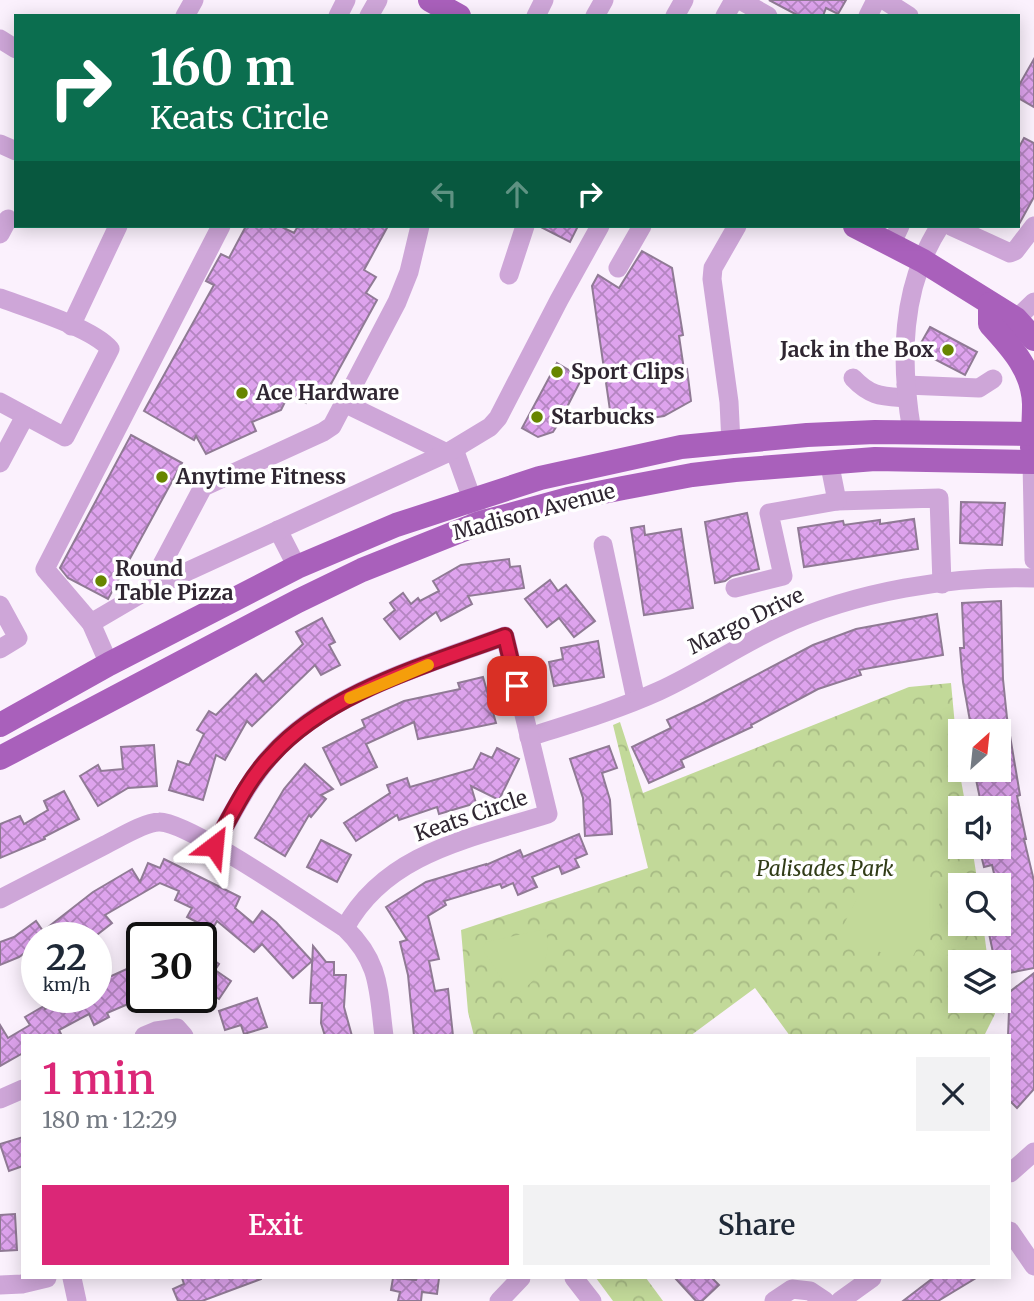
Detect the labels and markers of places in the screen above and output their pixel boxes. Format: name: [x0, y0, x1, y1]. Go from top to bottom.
place label: Jack in the Box: [779, 336, 934, 363]
marker: Jack in the Box: [940, 342, 956, 358]
place label: Sport Clips: [571, 358, 685, 385]
marker: Sport Clips: [549, 364, 565, 380]
place label: Ace Hardware: [255, 379, 399, 406]
marker: Ace Hardware: [234, 385, 250, 401]
place label: Starbucks: [551, 403, 655, 430]
marker: Starbucks: [529, 409, 545, 425]
place label: Anytime Fitness: [175, 463, 346, 490]
marker: Anytime Fitness: [154, 469, 170, 485]
place label: Round Table Pizza: [115, 555, 234, 606]
marker: Round Table Pizza: [93, 573, 109, 589]
pin: [487, 656, 547, 716]

